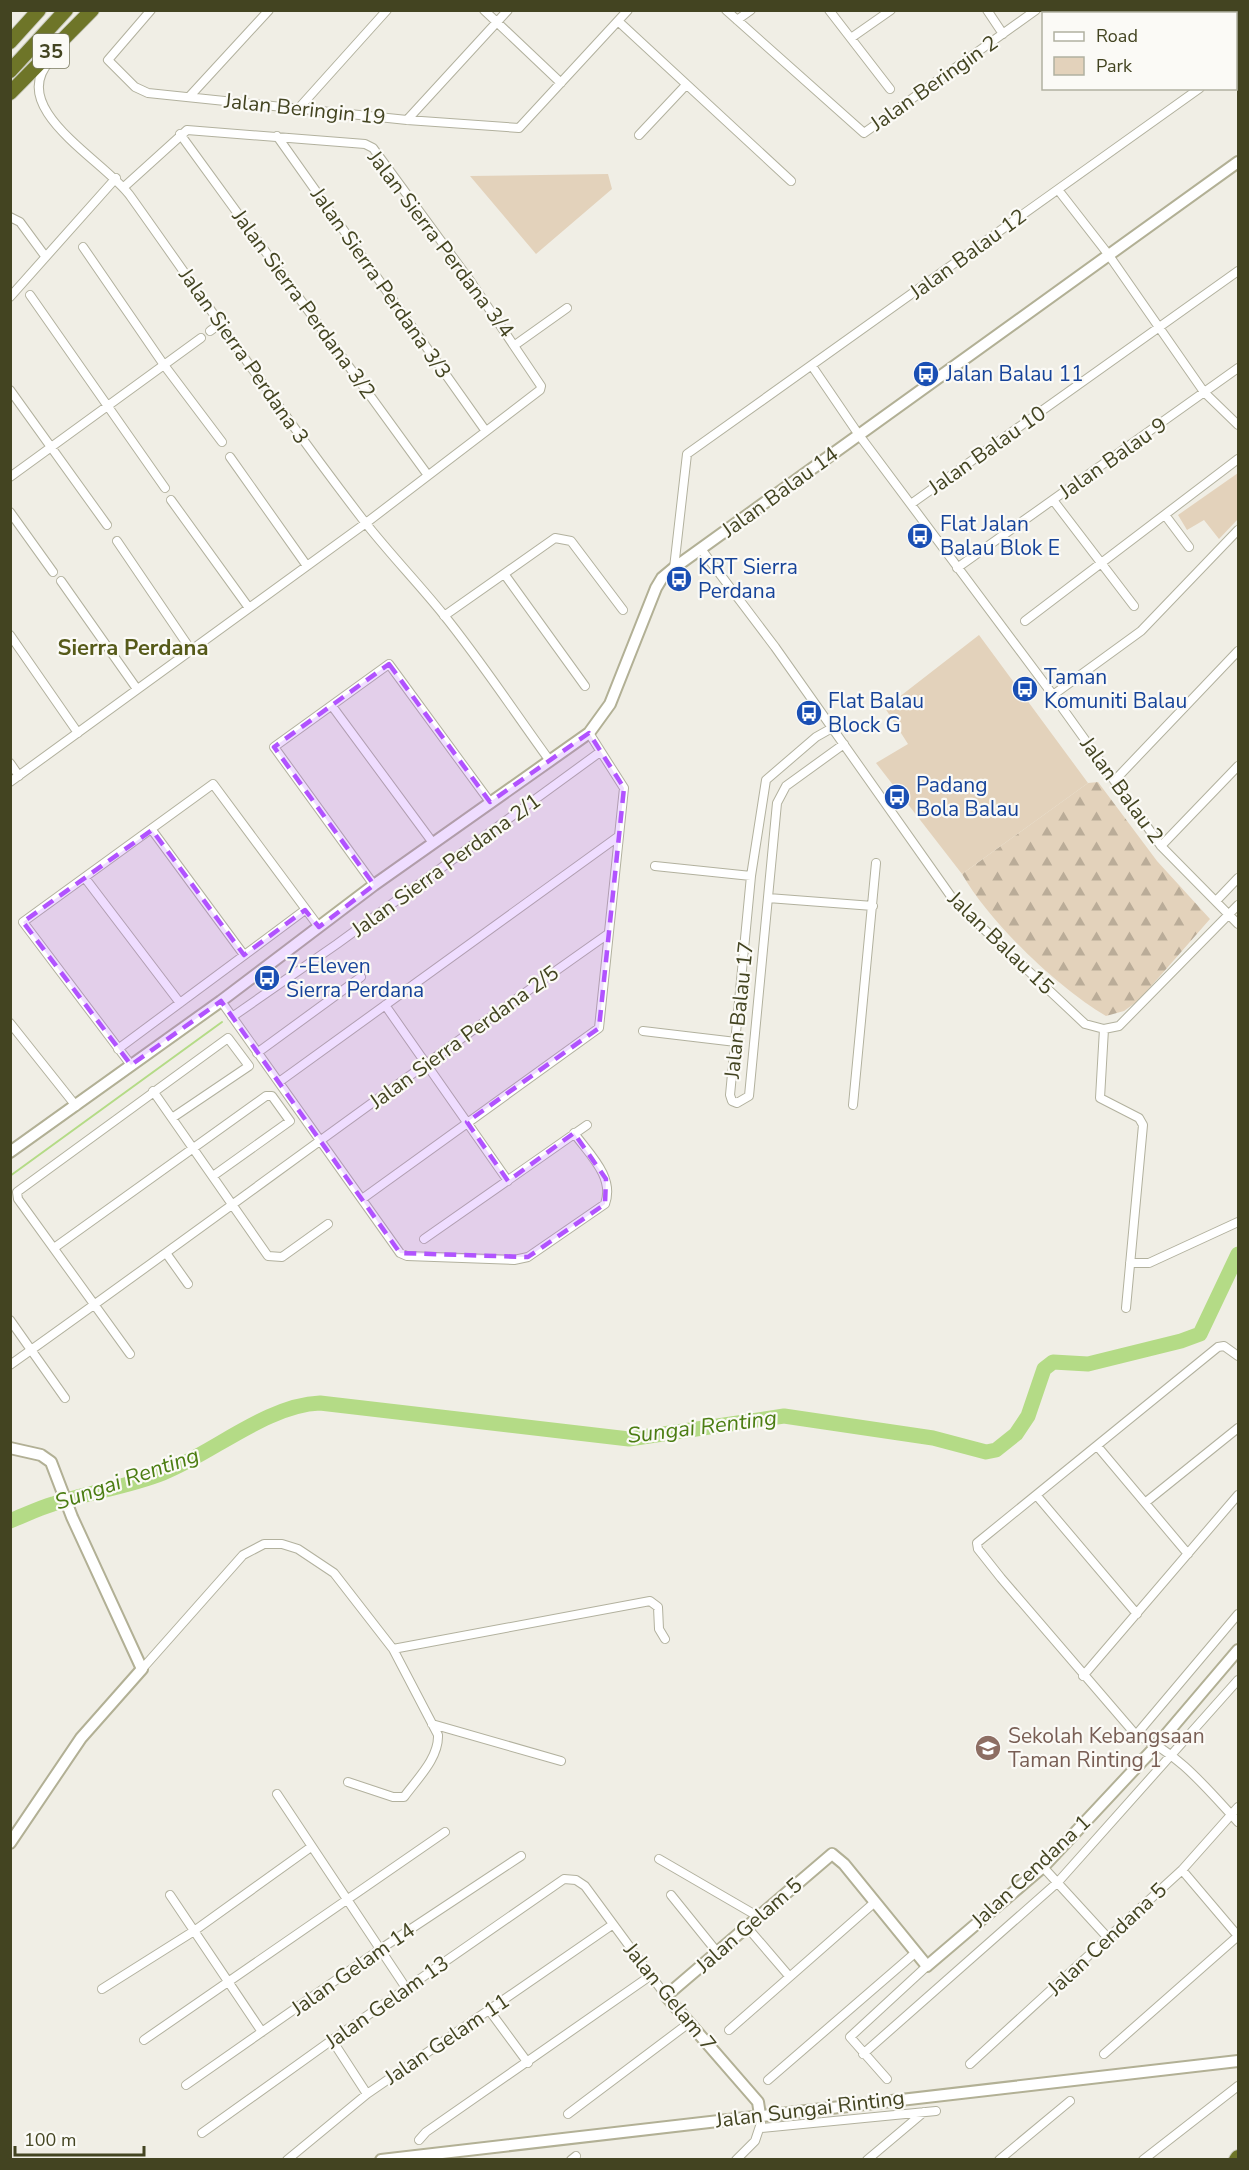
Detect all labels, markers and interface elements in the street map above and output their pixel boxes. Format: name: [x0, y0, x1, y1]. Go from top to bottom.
legend: [1042, 12, 1237, 90]
text: Road: [1096, 24, 1138, 48]
street label: Jalan Beringin 2: [864, 29, 1003, 138]
road number: 35: [33, 34, 69, 68]
text: Park: [1096, 54, 1133, 78]
street label: Jalan Beringin 19: [222, 87, 387, 131]
street label: Jalan Sierra Perdana 3/4: [361, 144, 521, 343]
street label: Jalan Sierra Perdana 3/3: [304, 181, 458, 384]
street label: Jalan Balau 12: [903, 202, 1032, 306]
street label: Jalan Sierra Perdana 3/2: [227, 205, 381, 403]
street label: Jalan Sierra Perdana 3: [174, 263, 314, 449]
bus stop icon: Jalan Balau 11: [911, 359, 941, 389]
place label: Jalan Balau 11: [945, 360, 1084, 388]
street label: Jalan Balau 10: [922, 399, 1051, 502]
street label: Jalan Balau 9: [1053, 411, 1172, 506]
street label: Jalan Balau 14: [715, 440, 844, 544]
place label: Flat Jalan Balau Blok E: [940, 510, 1060, 562]
bus stop icon: Flat Jalan Balau Blok E: [905, 521, 935, 551]
place label: KRT Sierra Perdana: [698, 553, 798, 605]
bus stop icon: KRT Sierra Perdana: [664, 564, 694, 594]
district label: Sierra Perdana: [58, 633, 208, 663]
place label: Taman Komuniti Balau: [1044, 663, 1187, 715]
bus stop icon: Taman Komuniti Balau: [1010, 674, 1040, 704]
place label: Flat Balau Block G: [828, 687, 924, 739]
bus stop icon: Flat Balau Block G: [794, 698, 824, 728]
street label: Jalan Balau 2: [1073, 730, 1170, 849]
place label: Padang Bola Balau: [916, 771, 1019, 823]
bus stop icon: Padang Bola Balau: [882, 782, 912, 812]
street label: Jalan Sierra Perdana 2/1: [345, 787, 546, 944]
street label: Jalan Balau 15: [941, 884, 1060, 1001]
street label: Jalan Balau 17: [718, 940, 760, 1081]
place label: 7-Eleven Sierra Perdana: [286, 952, 424, 1004]
street label: Jalan Sierra Perdana 2/5: [363, 959, 564, 1116]
bus stop icon: 7-Eleven Sierra Perdana: [252, 963, 282, 993]
water label: Sungai Renting: [625, 1403, 779, 1451]
water label: Sungai Renting: [51, 1440, 203, 1518]
place label: Sekolah Kebangsaan Taman Rinting 1: [1008, 1722, 1205, 1774]
school or university icon: Sekolah Kebangsaan Taman Rinting 1: [973, 1733, 1003, 1763]
street label: Jalan Cendana 1: [965, 1808, 1097, 1934]
street label: Jalan Gelam 5: [689, 1871, 808, 1980]
street label: Jalan Cendana 5: [1041, 1876, 1173, 2002]
street label: Jalan Gelam 14: [285, 1916, 420, 2023]
street label: Jalan Gelam 7: [617, 1936, 723, 2057]
street label: Jalan Gelam 13: [319, 1949, 454, 2056]
street label: Jalan Gelam 11: [378, 1987, 515, 2092]
street label: Jalan Sungai Rinting: [713, 2084, 906, 2135]
scale bar: [15, 2119, 144, 2157]
text: 100 m: [24, 2128, 76, 2152]

